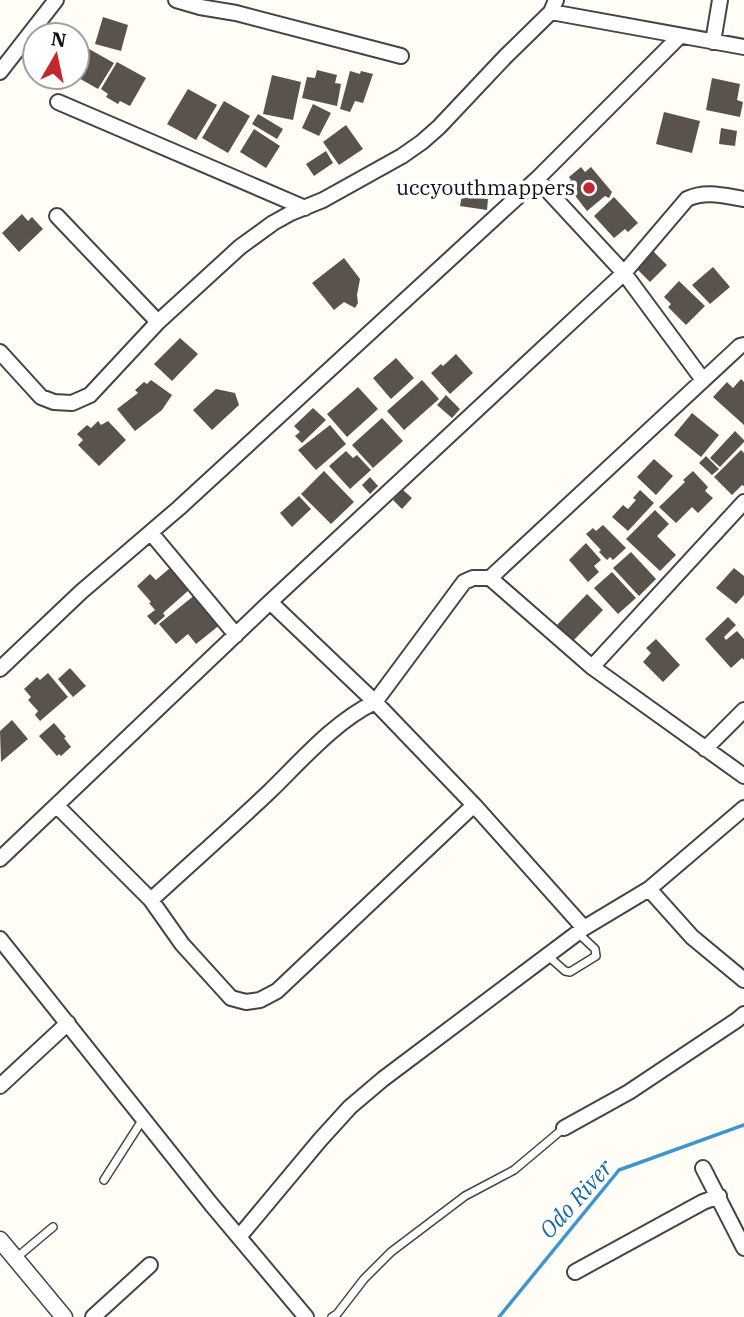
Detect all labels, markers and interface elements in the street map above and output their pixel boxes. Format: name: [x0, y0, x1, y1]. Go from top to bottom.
north arrow: [21, 21, 91, 91]
text: N: [49, 26, 68, 52]
place label: uccyouthmappers: [396, 173, 575, 201]
marker: uccyouthmappers: [581, 180, 597, 196]
water label: Odo River: [532, 1152, 619, 1244]

